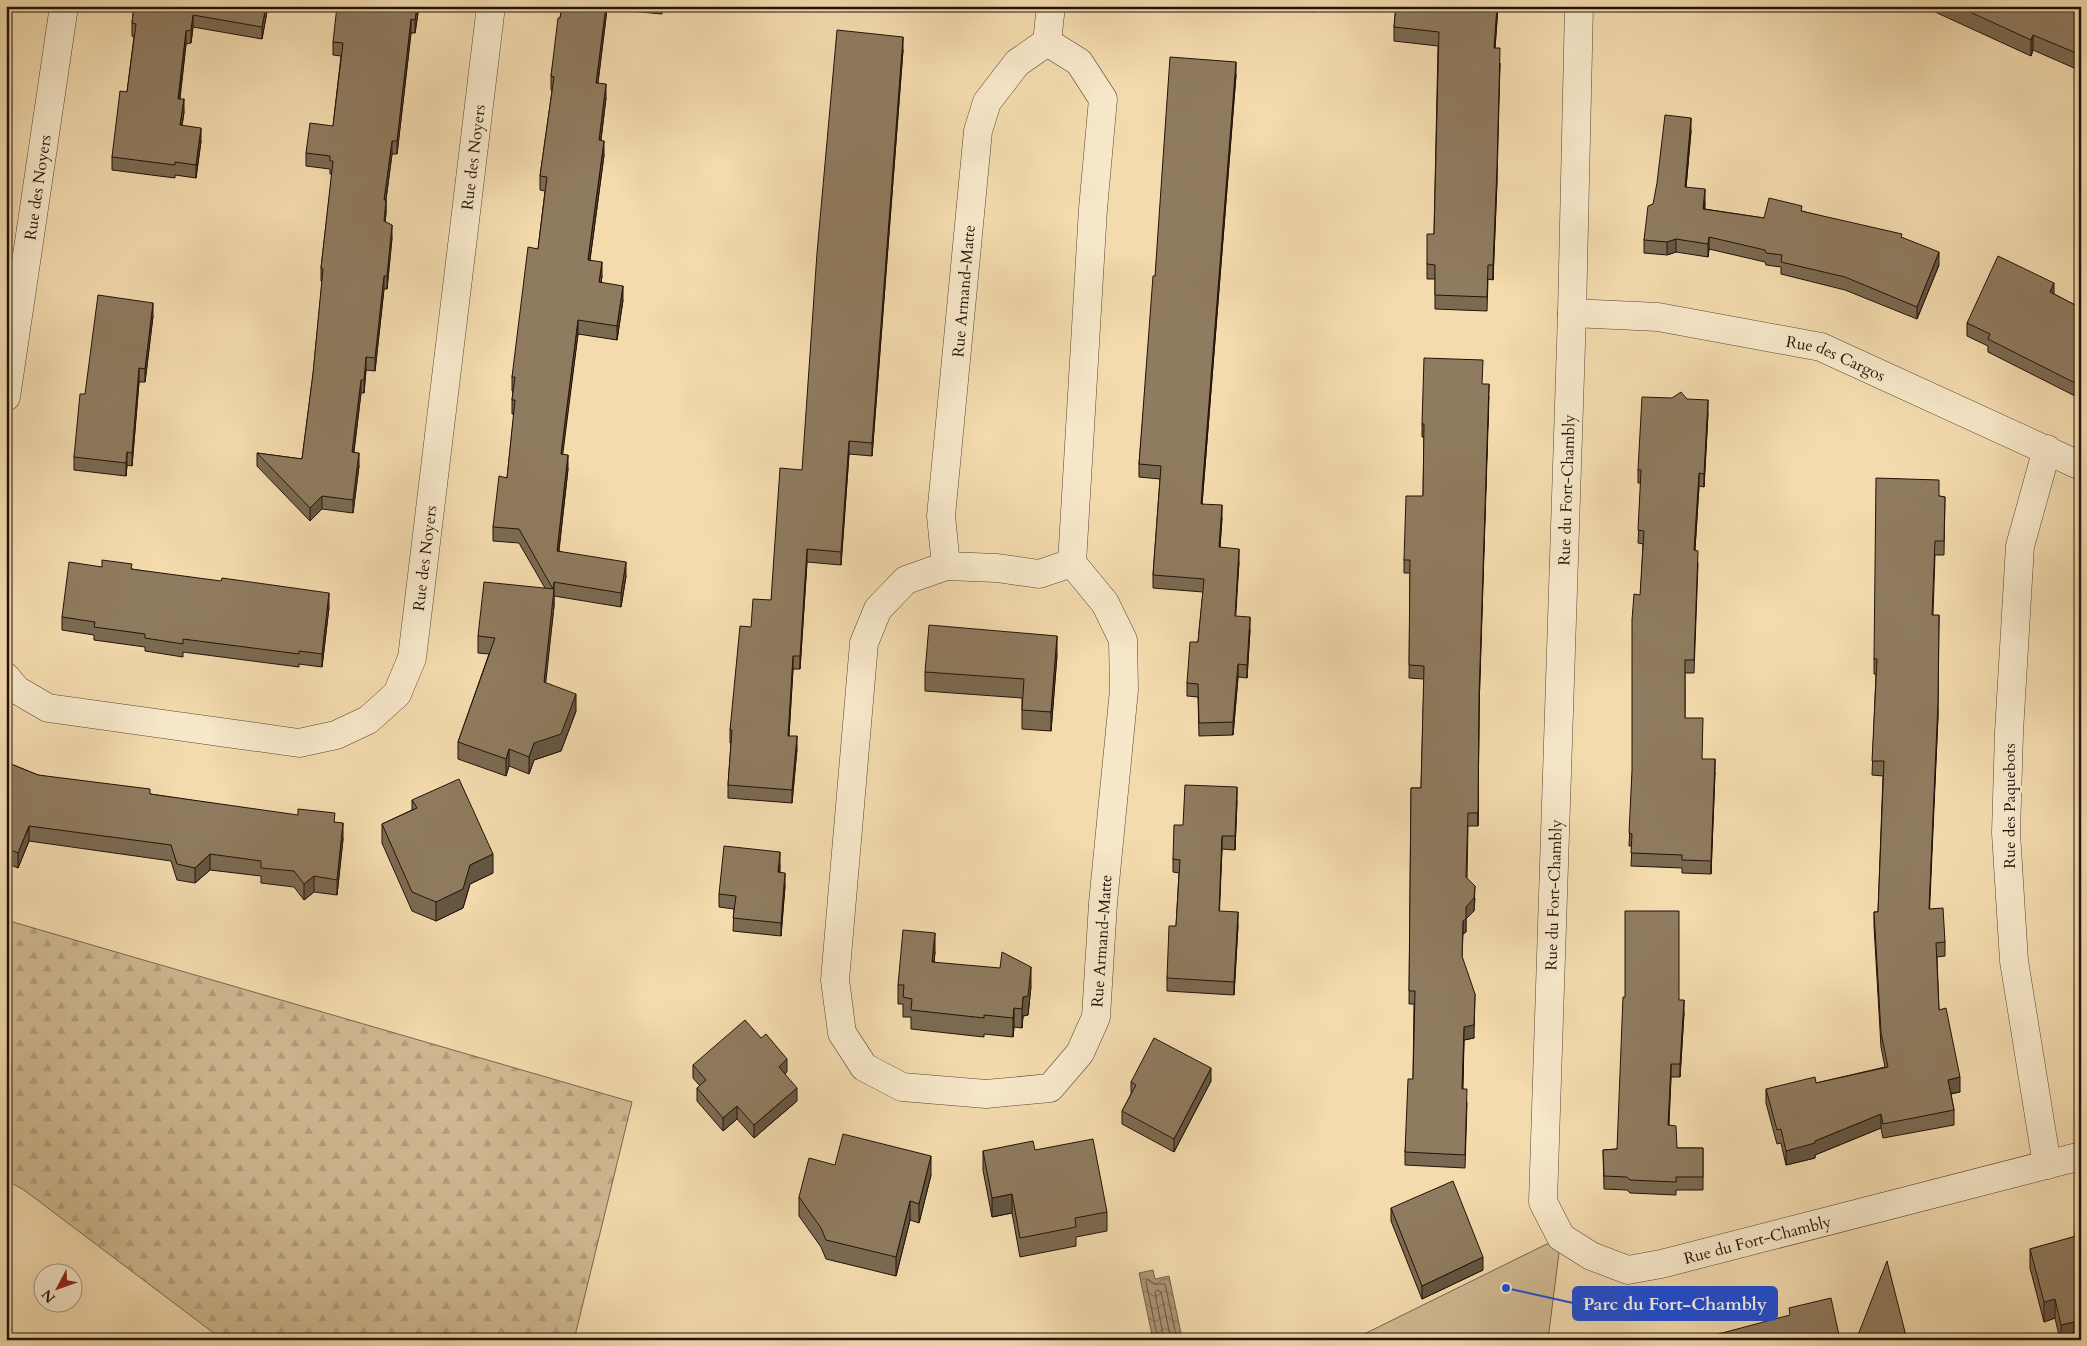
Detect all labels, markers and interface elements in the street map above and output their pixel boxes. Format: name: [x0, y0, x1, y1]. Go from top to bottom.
street label: Rue des Noyers: [456, 103, 491, 211]
street label: Rue des Noyers: [19, 133, 57, 242]
street label: Rue Armand-Matte: [947, 224, 981, 358]
street label: Rue des Cargos: [1784, 331, 1888, 387]
street label: Rue du Fort-Chambly: [1553, 413, 1581, 566]
street label: Rue des Noyers: [408, 504, 442, 612]
street label: Rue des Paquebots: [1999, 743, 2021, 869]
street label: Rue du Fort-Chambly: [1540, 818, 1568, 971]
street label: Rue Armand-Matte: [1086, 874, 1118, 1008]
street label: Rue du Fort-Chambly: [1682, 1211, 1834, 1270]
north arrow: [32, 1264, 82, 1314]
text: N: [37, 1285, 60, 1307]
callout: Parc du Fort-Chambly: [1573, 1287, 1777, 1320]
text: Parc du Fort-Chambly: [1583, 1292, 1768, 1317]

